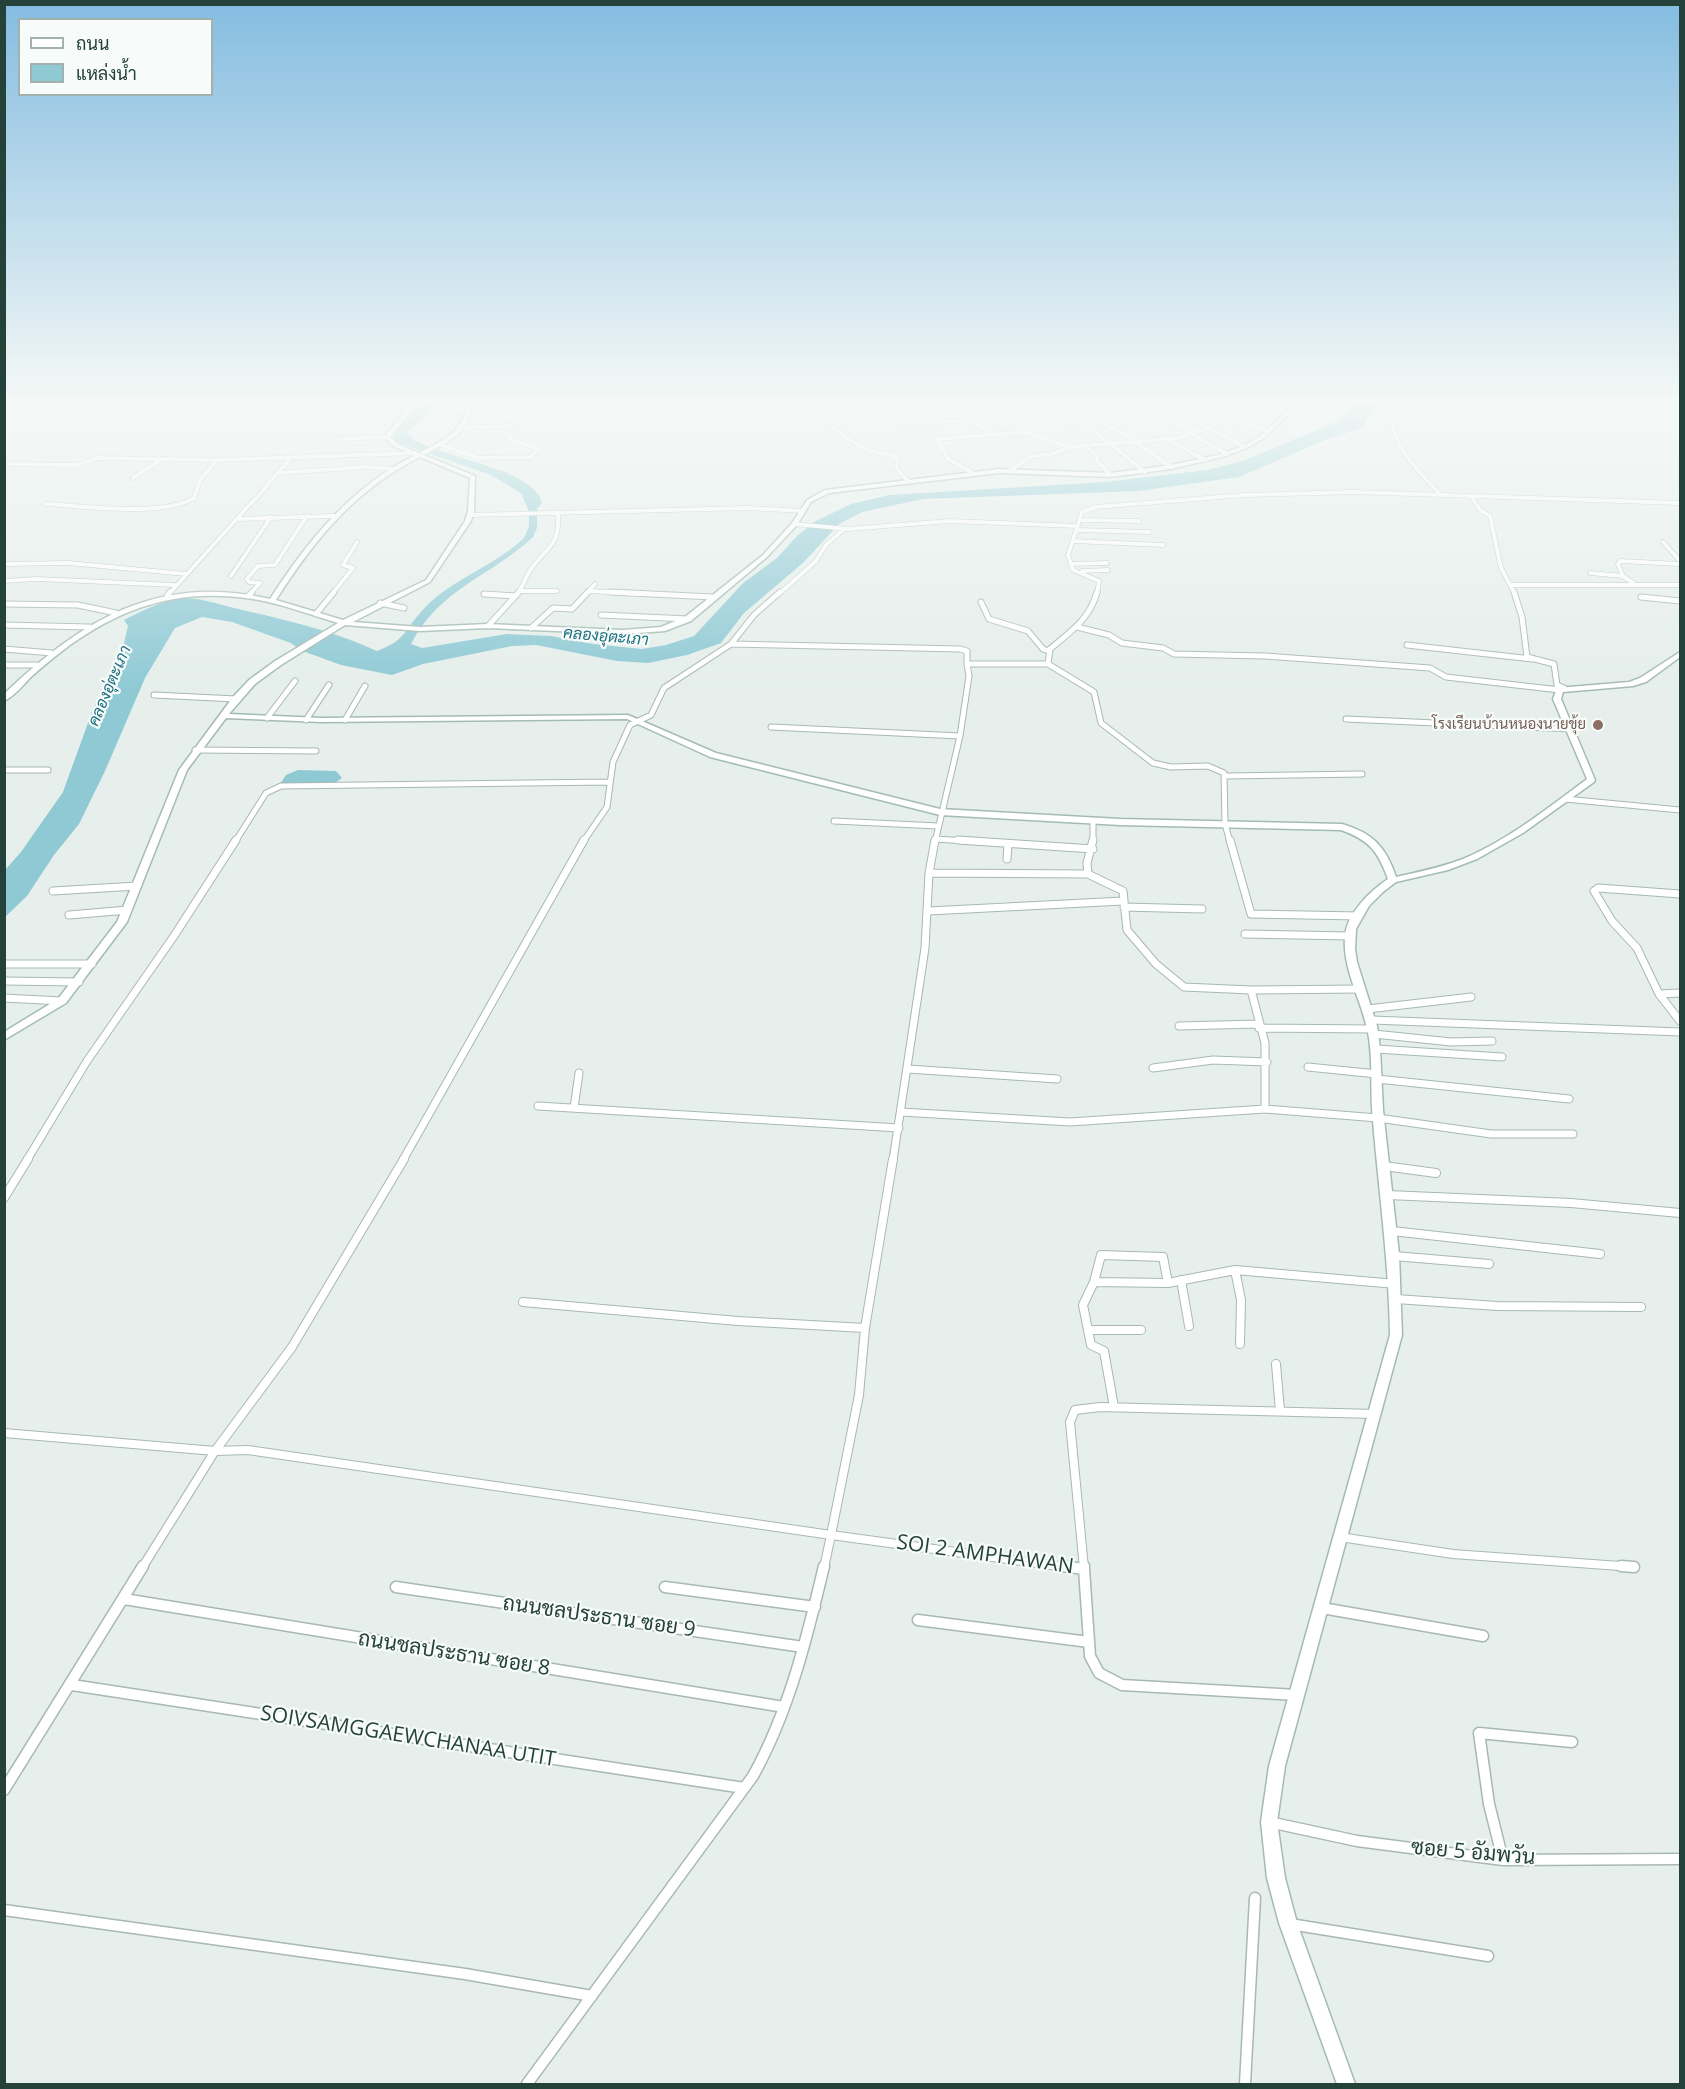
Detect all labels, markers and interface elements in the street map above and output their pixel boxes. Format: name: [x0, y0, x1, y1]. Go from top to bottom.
legend: [18, 18, 213, 96]
text: ถนน: [76, 31, 109, 55]
text: แหล่งน้ำ: [76, 61, 137, 85]
water label: คลองอุ่ตะเภา: [562, 624, 650, 650]
water label: คลองอุ่ตะเภา: [84, 643, 136, 729]
place label: โรงเรียนบ้านหนองนายขุ้ย: [1432, 716, 1586, 734]
marker: โรงเรียนบ้านหนองนายขุ้ย: [1591, 718, 1605, 732]
street label: SOI 2 AMPHAWAN: [895, 1530, 1075, 1580]
street label: ถนนชลประธาน ซอย 9: [501, 1591, 697, 1643]
street label: ถนนชลประธาน ซอย 8: [356, 1626, 552, 1682]
street label: SOIVSAMGGAEWCHANAA UTIT: [258, 1701, 558, 1773]
street label: ซอย 5 อัมพวัน: [1410, 1835, 1536, 1871]

